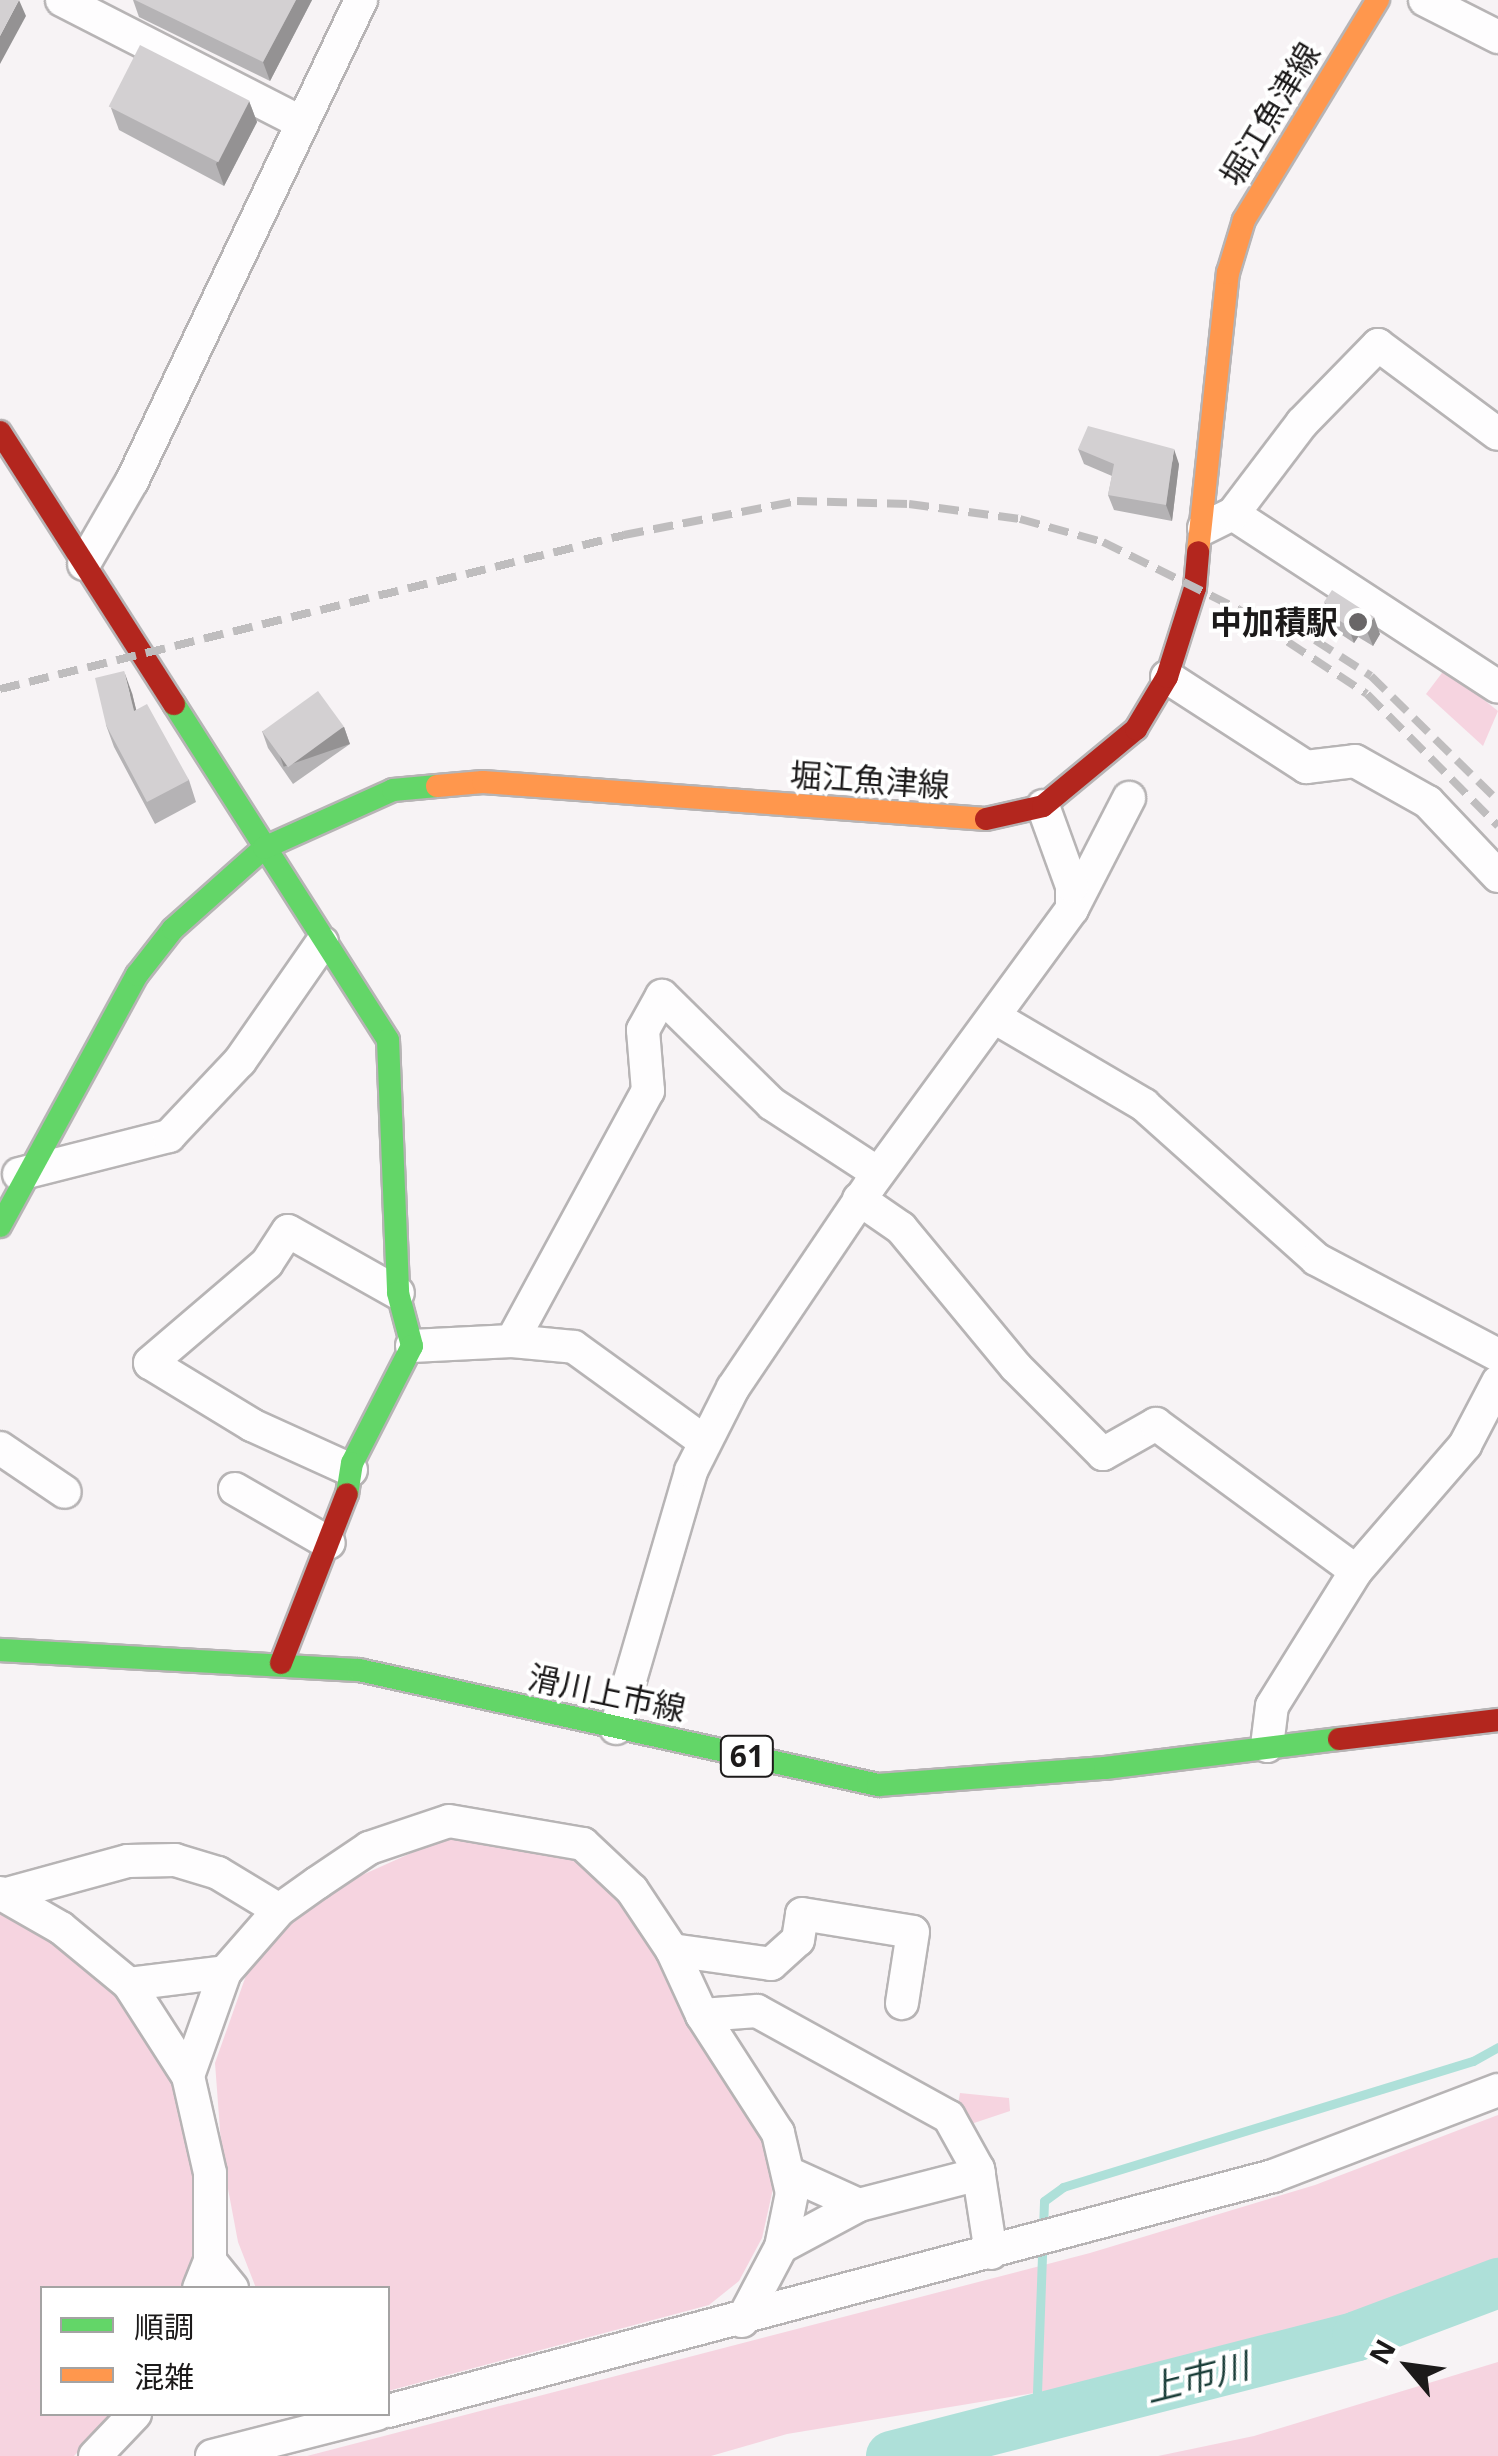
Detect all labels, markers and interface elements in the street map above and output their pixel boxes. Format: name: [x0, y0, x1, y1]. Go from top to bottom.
street label: 堀江魚津線: [1212, 36, 1328, 192]
place label: 中加積駅: [1210, 603, 1338, 641]
marker: 中加積駅: [1347, 611, 1369, 633]
street label: 堀江魚津線: [789, 755, 951, 805]
street label: 滑川上市線: [525, 1658, 689, 1728]
road number: 61: [720, 1731, 774, 1781]
legend: [40, 2286, 390, 2416]
text: 順調: [134, 2306, 194, 2347]
north arrow: [1358, 2316, 1458, 2416]
text: N: [1360, 2332, 1404, 2371]
water label: 上市川: [1141, 2344, 1253, 2410]
text: 混雑: [134, 2356, 194, 2397]

